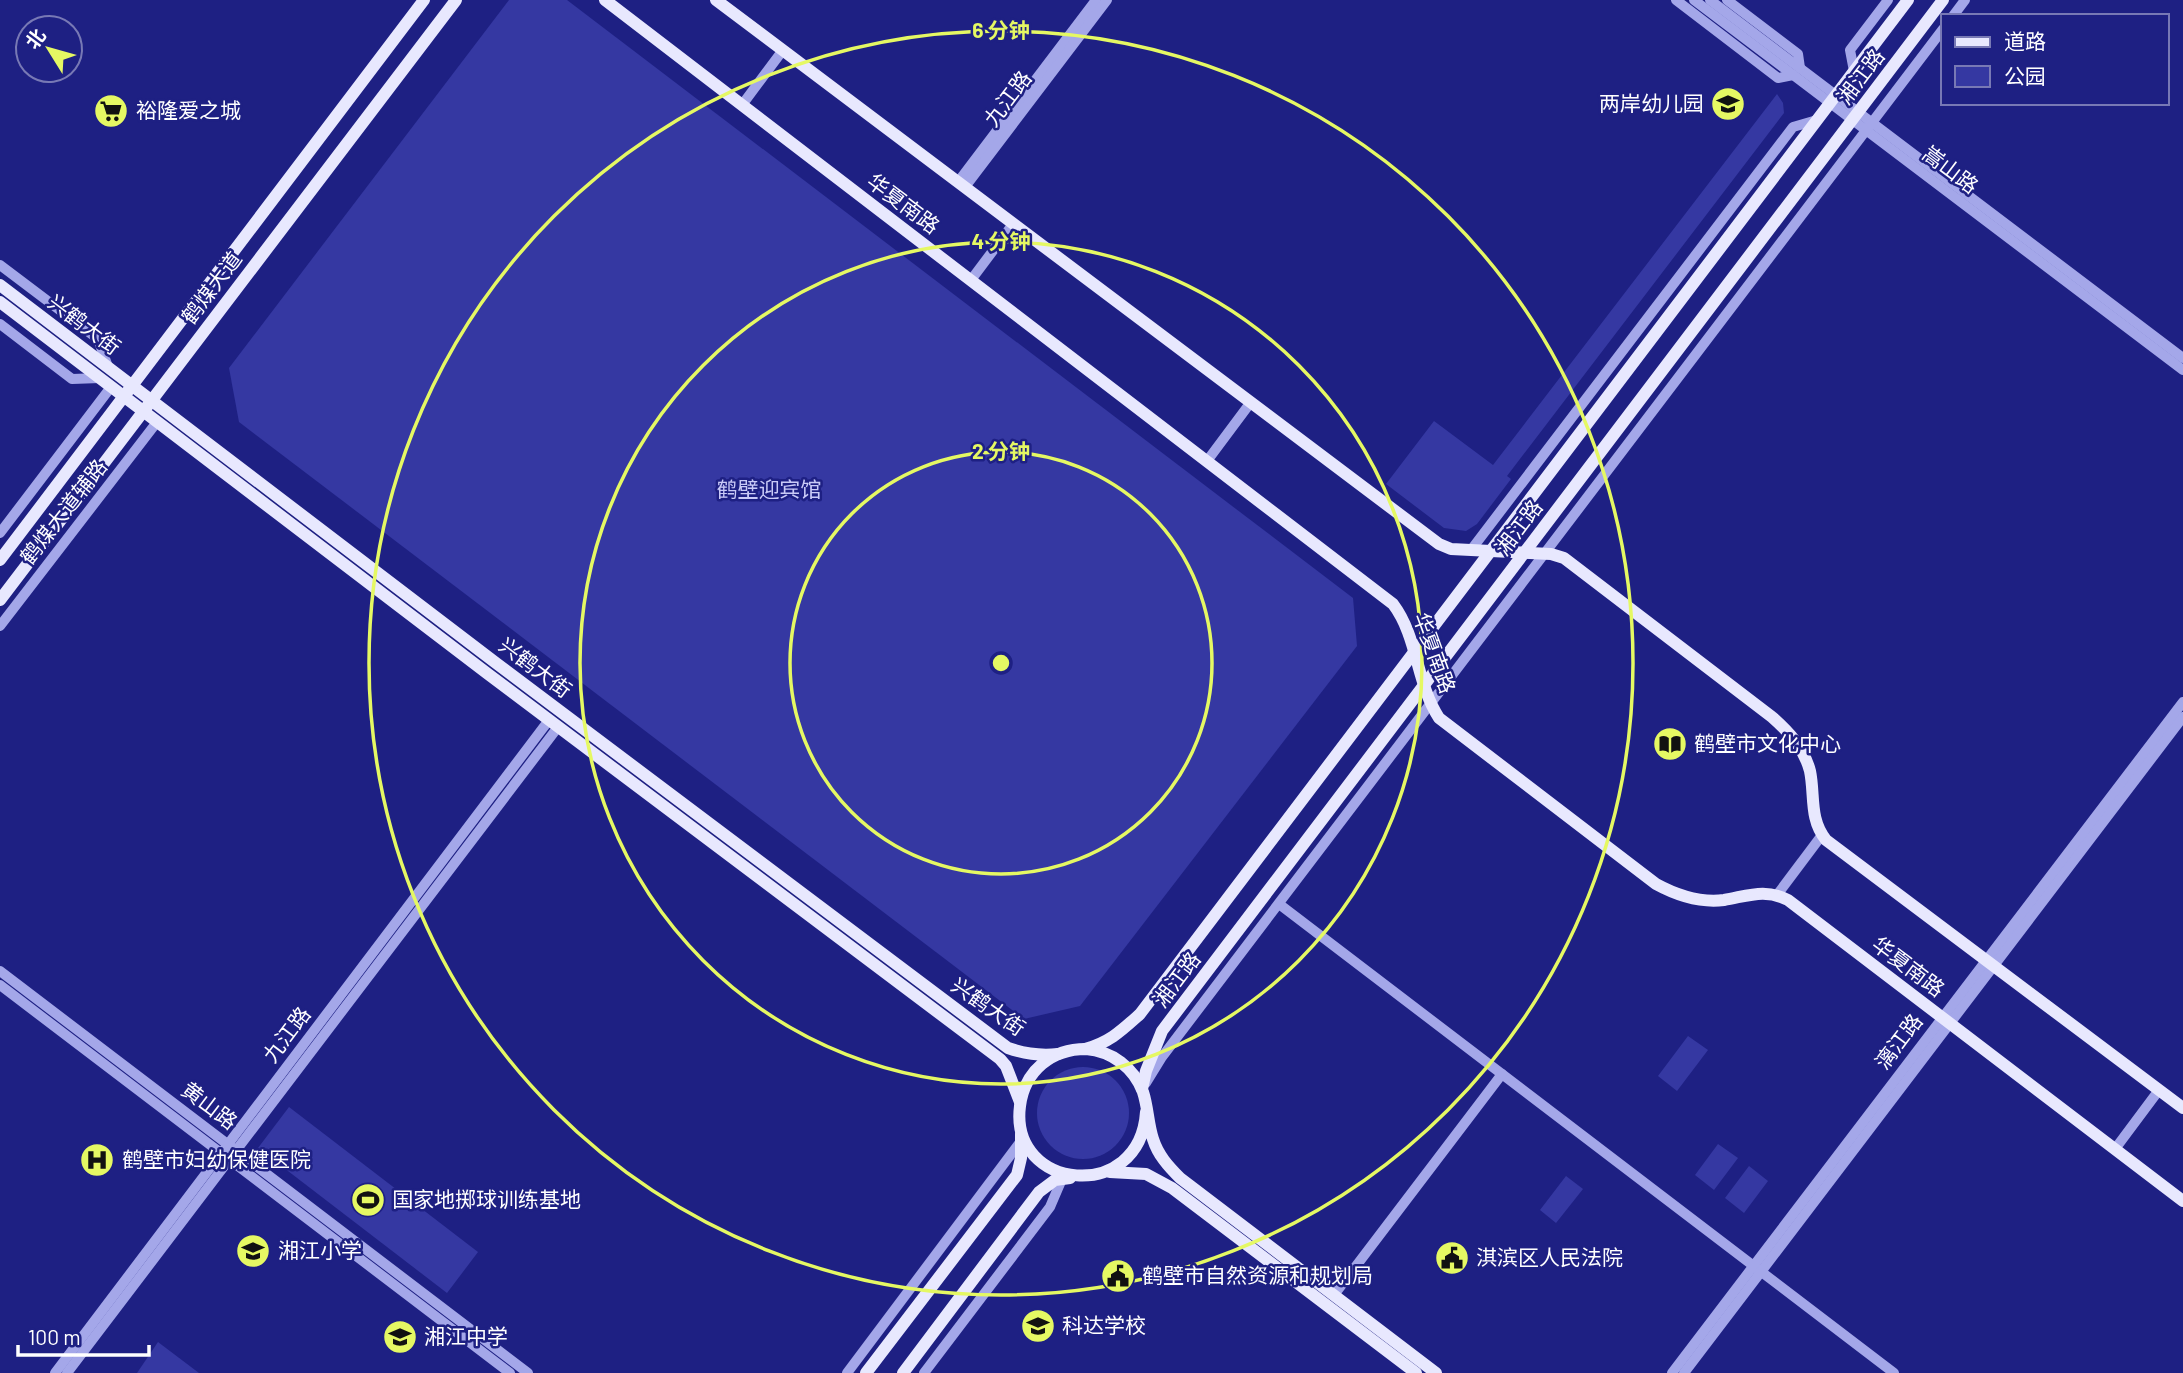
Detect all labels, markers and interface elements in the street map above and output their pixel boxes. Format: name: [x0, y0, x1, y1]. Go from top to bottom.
north arrow: [14, 14, 84, 84]
legend: [1941, 14, 2169, 105]
text: 6 分钟: [972, 17, 1030, 42]
text: 北: [20, 24, 50, 53]
text: 道路: [2004, 28, 2046, 53]
street label: 湘江路: [1831, 43, 1889, 109]
text: 公园: [2004, 63, 2046, 88]
street label: 九江路: [978, 65, 1036, 131]
school or university icon: 两岸幼儿园: [1709, 85, 1747, 123]
place label: 两岸幼儿园: [1599, 90, 1704, 115]
supermarket icon: 裕隆爱之城: [92, 92, 130, 130]
place label: 裕隆爱之城: [136, 97, 241, 122]
street label: 嵩山路: [1918, 140, 1984, 198]
street label: 华夏南路: [863, 168, 945, 238]
text: 4 分钟: [972, 228, 1030, 253]
street label: 鹤煤大道: [176, 246, 246, 328]
street label: 兴鹤大街: [44, 289, 126, 359]
text: 2 分钟: [972, 438, 1030, 463]
street label: 鹤煤大道辅路: [14, 454, 111, 568]
park label: 鹤壁迎宾馆: [717, 476, 822, 501]
street label: 湘江路: [1489, 494, 1547, 560]
street label: 华夏南路: [1409, 609, 1462, 696]
street label: 兴鹤大街: [495, 632, 577, 702]
centre of rings: [989, 651, 1013, 675]
library icon: 鹤壁市文化中心: [1651, 725, 1689, 763]
place label: 鹤壁市文化中心: [1694, 730, 1841, 755]
street label: 华夏南路: [1868, 931, 1950, 1001]
street label: 湘江路: [1147, 946, 1205, 1012]
street label: 兴鹤大街: [947, 971, 1030, 1040]
street label: 九江路: [257, 1001, 315, 1067]
street label: 漓江路: [1869, 1008, 1927, 1074]
street label: 黄山路: [177, 1076, 243, 1134]
hospital icon: 鹤壁市妇幼保健医院: [78, 1141, 116, 1179]
place label: 鹤壁市妇幼保健医院: [122, 1146, 311, 1171]
sports icon: 国家地掷球训练基地: [349, 1181, 387, 1219]
place label: 国家地掷球训练基地: [392, 1186, 581, 1211]
school or university icon: 湘江小学: [234, 1232, 272, 1270]
place label: 湘江小学: [278, 1237, 362, 1262]
public building icon: 淇滨区人民法院: [1433, 1239, 1471, 1277]
place label: 淇滨区人民法院: [1476, 1244, 1623, 1269]
public building icon: 鹤壁市自然资源和规划局: [1099, 1257, 1137, 1295]
place label: 鹤壁市自然资源和规划局: [1142, 1262, 1373, 1287]
school or university icon: 科达学校: [1019, 1307, 1057, 1345]
place label: 科达学校: [1062, 1312, 1146, 1337]
scale bar: [18, 1314, 149, 1358]
school or university icon: 湘江中学: [381, 1318, 419, 1356]
place label: 湘江中学: [424, 1323, 508, 1348]
text: 100 m: [28, 1324, 81, 1349]

